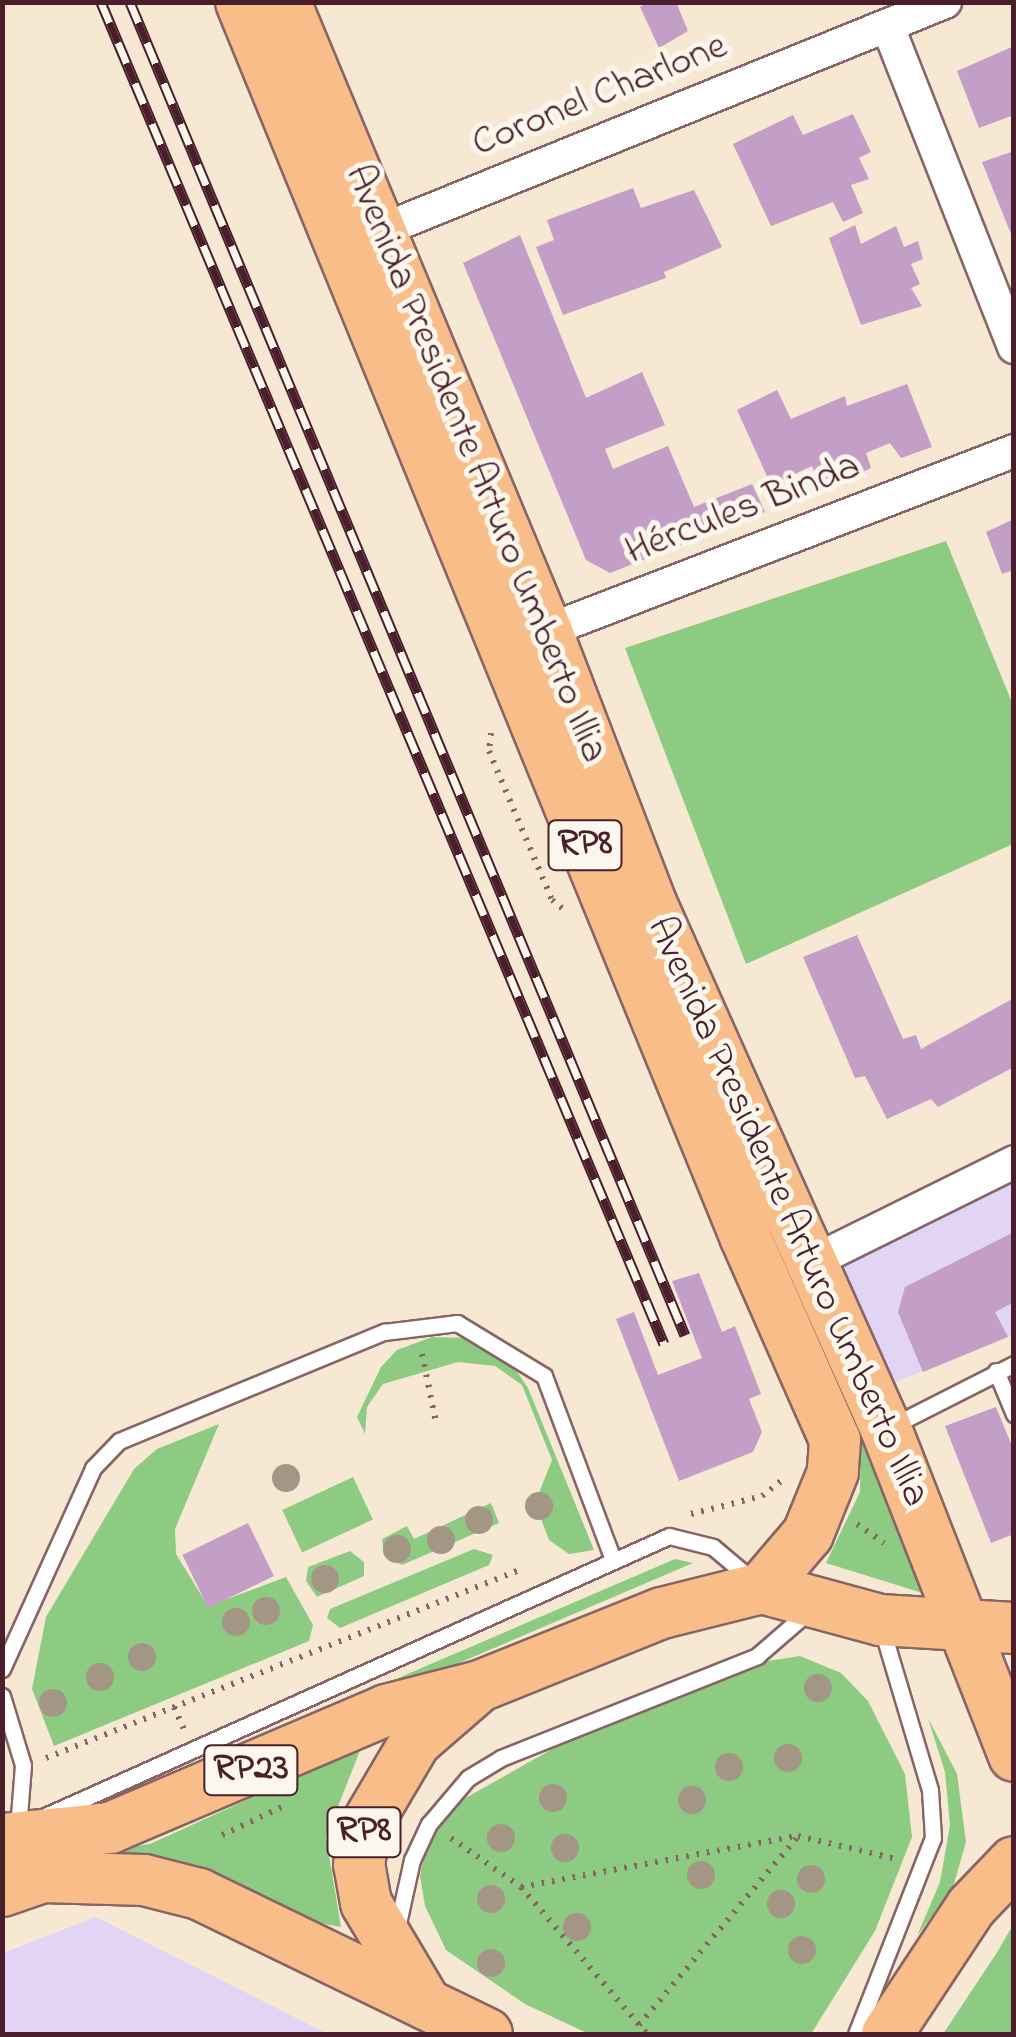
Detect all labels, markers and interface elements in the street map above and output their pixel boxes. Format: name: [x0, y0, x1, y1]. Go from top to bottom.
street label: Coronel Charlone: [466, 23, 734, 169]
street label: Avenida Presidente Arturo Umberto Illia: [333, 158, 617, 770]
street label: Hércules Binda: [619, 443, 867, 577]
road number: RP8: [548, 812, 622, 878]
street label: Avenida Presidente Arturo Umberto Illia: [635, 910, 939, 1514]
road number: RP23: [201, 1737, 301, 1803]
road number: RP8: [326, 1799, 402, 1865]

